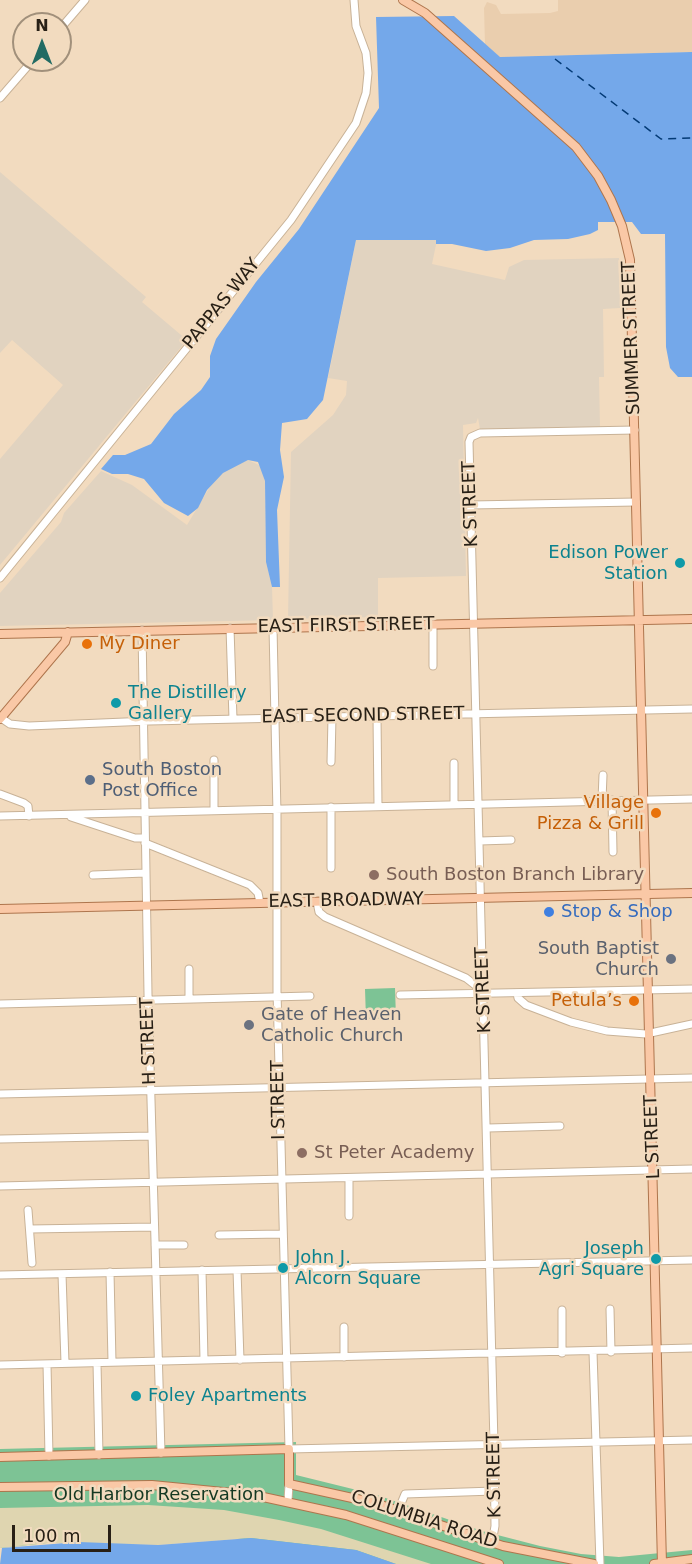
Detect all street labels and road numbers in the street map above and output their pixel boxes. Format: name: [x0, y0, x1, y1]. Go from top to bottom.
street label: PAPPAS WAY: [179, 254, 265, 354]
street label: SUMMER STREET: [619, 261, 645, 415]
street label: K STREET: [459, 461, 483, 547]
street label: EAST FIRST STREET: [257, 614, 435, 638]
street label: EAST SECOND STREET: [261, 703, 465, 729]
street label: EAST BROADWAY: [268, 889, 424, 913]
street label: K STREET: [472, 947, 496, 1033]
street label: H STREET: [137, 997, 161, 1085]
street label: I STREET: [268, 1060, 290, 1140]
street label: L STREET: [641, 1094, 665, 1180]
street label: K STREET: [483, 1432, 507, 1518]
street label: COLUMBIA ROAD: [348, 1486, 500, 1554]

